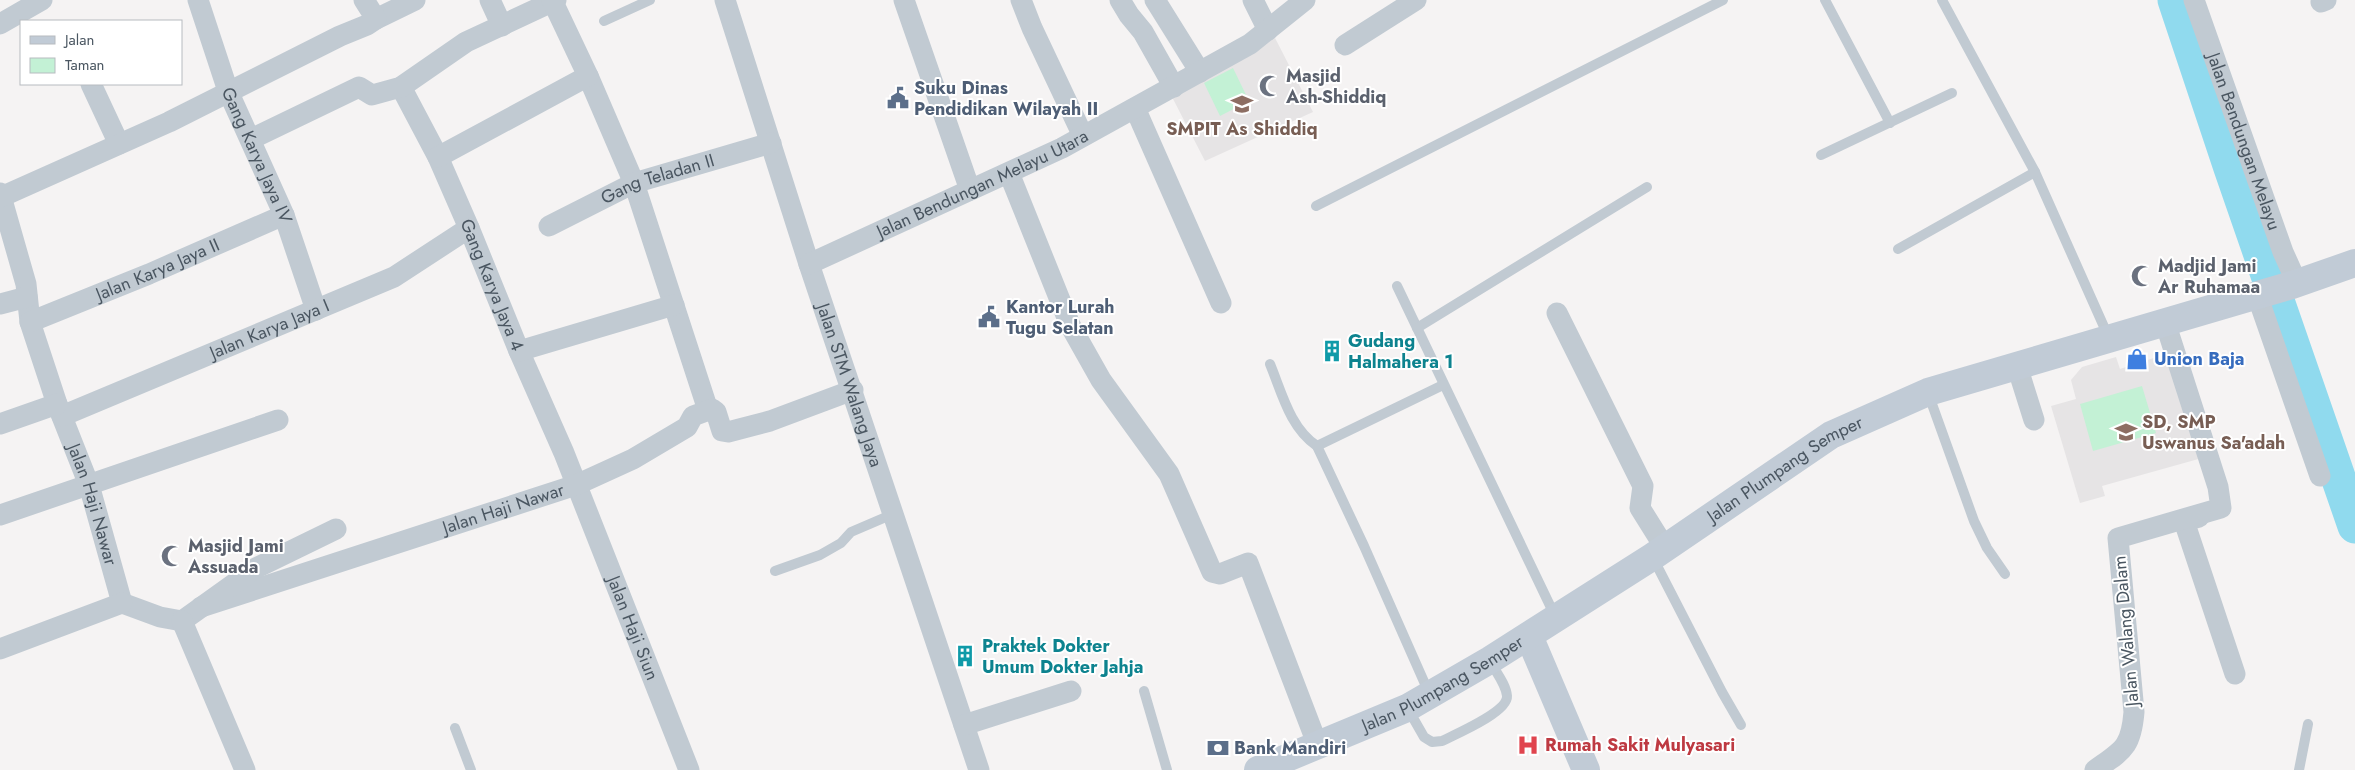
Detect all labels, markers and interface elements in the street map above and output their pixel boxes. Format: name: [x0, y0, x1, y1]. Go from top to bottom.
legend: [20, 20, 182, 85]
text: Jalan: [63, 29, 94, 51]
street label: Jalan Bendungan Melayu: [2200, 47, 2287, 234]
text: Taman: [65, 54, 104, 76]
place label: Masjid Ash-Shiddiq: [1285, 63, 1386, 110]
mosque icon: Masjid Ash-Shiddiq: [1257, 73, 1283, 99]
place label: Suku Dinas Pendidikan Wilayah II: [914, 75, 1098, 122]
street label: Gang Karya Jaya IV: [215, 83, 299, 226]
public building icon: Suku Dinas Pendidikan Wilayah II: [885, 85, 911, 111]
school or university icon: SMPIT As Shiddiq: [1229, 91, 1255, 117]
place label: SMPIT As Shiddiq: [1166, 116, 1318, 142]
street label: Jalan Bendungan Melayu Utara: [870, 123, 1093, 245]
street label: Gang Teladan II: [596, 147, 718, 211]
street label: Gang Karya Jaya 4: [453, 215, 531, 355]
street label: Jalan Karya Jaya II: [90, 232, 224, 308]
place label: Madjid Jami Ar Ruhamaa: [2157, 253, 2260, 300]
mosque icon: Madjid Jami Ar Ruhamaa: [2129, 263, 2155, 289]
street label: Jalan Karya Jaya I: [204, 292, 333, 367]
place label: Kantor Lurah Tugu Selatan: [1006, 294, 1115, 341]
street label: Jalan STM Walang Jaya: [810, 298, 889, 471]
public building icon: Kantor Lurah Tugu Selatan: [976, 304, 1002, 330]
place label: Gudang Halmahera 1: [1348, 328, 1453, 375]
building icon: Gudang Halmahera 1: [1319, 338, 1345, 364]
shop icon: Union Baja: [2124, 346, 2150, 372]
place label: Union Baja: [2154, 346, 2245, 372]
street label: Jalan Plumpang Semper: [1700, 409, 1868, 530]
place label: SD, SMP Uswanus Sa'adah: [2142, 409, 2285, 456]
school or university icon: SD, SMP Uswanus Sa'adah: [2113, 419, 2139, 445]
street label: Jalan Haji Nawar: [60, 438, 124, 569]
street label: Jalan Haji Nawar: [437, 476, 568, 541]
place label: Masjid Jami Assuada: [187, 533, 284, 580]
mosque icon: Masjid Jami Assuada: [159, 543, 185, 569]
street label: Jalan Walang Dalam: [2106, 555, 2146, 709]
street label: Jalan Haji Siun: [600, 570, 665, 684]
street label: Jalan Plumpang Semper: [1356, 629, 1529, 739]
place label: Praktek Dokter Umum Dokter Jahja: [982, 633, 1143, 680]
building icon: Praktek Dokter Umum Dokter Jahja: [952, 643, 978, 669]
hospital icon: Rumah Sakit Mulyasari: [1515, 732, 1541, 758]
place label: Rumah Sakit Mulyasari: [1545, 732, 1735, 758]
bank icon: Bank Mandiri: [1205, 735, 1231, 761]
place label: Bank Mandiri: [1234, 735, 1346, 761]

